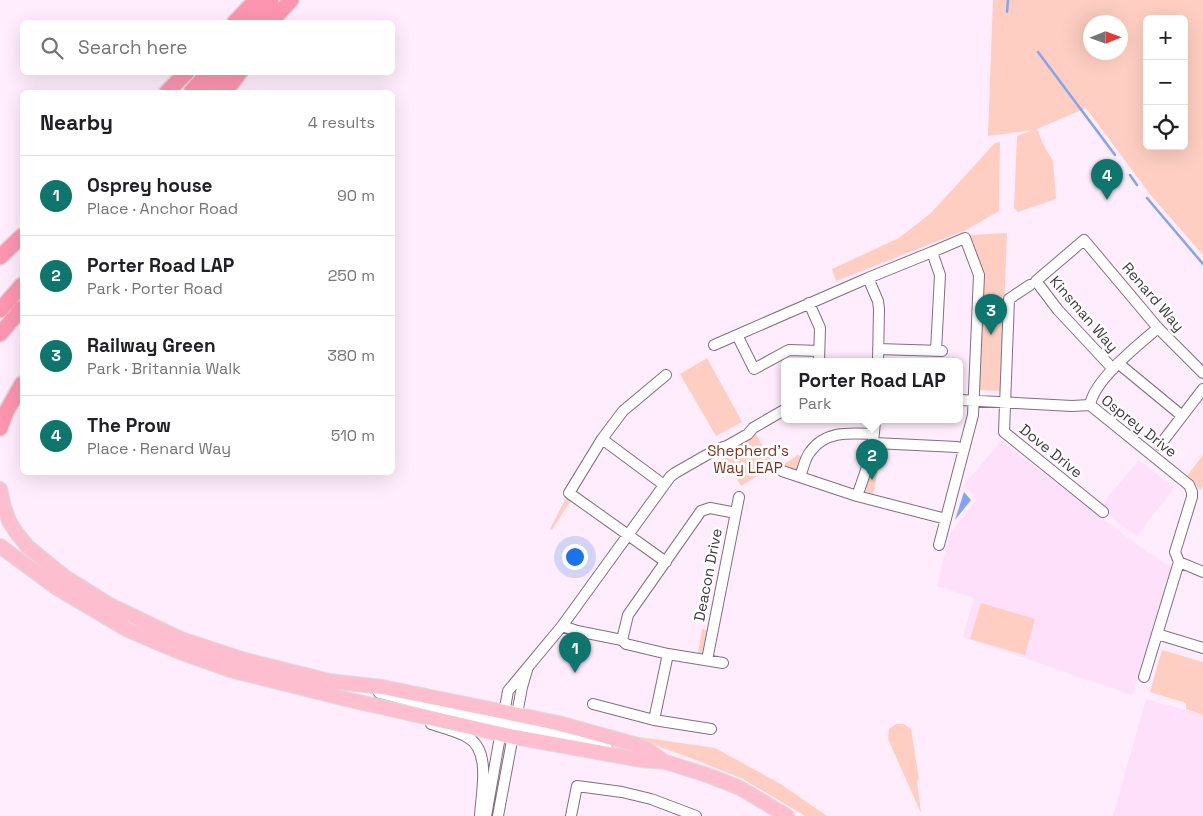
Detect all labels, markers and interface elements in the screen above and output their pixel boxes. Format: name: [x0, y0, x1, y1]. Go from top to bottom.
north arrow: [1083, 15, 1128, 60]
map controls: [1143, 15, 1188, 150]
button: +: [1143, 15, 1188, 60]
search box: [20, 20, 395, 75]
icon: search: [38, 34, 66, 62]
text: Search here: [78, 35, 188, 60]
button: −: [1143, 60, 1188, 105]
button: locate: [1143, 105, 1188, 150]
text: Nearby: [40, 109, 113, 136]
text: 4 results: [308, 112, 375, 133]
pin: 4: [1091, 159, 1123, 200]
text: Osprey house: [87, 173, 213, 198]
text: 1: [52, 185, 60, 206]
text: 90 m: [337, 185, 375, 206]
text: Place · Anchor Road: [87, 198, 238, 219]
text: Porter Road LAP: [87, 253, 234, 278]
street label: Renard Way: [1118, 258, 1189, 335]
text: 2: [51, 265, 61, 286]
text: 250 m: [328, 265, 375, 286]
street label: Kinsman Way: [1046, 272, 1123, 356]
text: Park · Porter Road: [87, 278, 223, 299]
pin: 3: [975, 294, 1007, 335]
text: Railway Green: [87, 333, 216, 358]
text: 3: [51, 345, 61, 366]
text: 380 m: [327, 345, 375, 366]
text: Park · Britannia Walk: [87, 358, 241, 379]
popup: [781, 358, 963, 423]
text: Porter Road LAP: [798, 368, 946, 393]
street label: Osprey Drive: [1098, 390, 1181, 461]
text: Park: [798, 393, 832, 414]
text: The Prow: [87, 413, 171, 438]
street label: Dove Drive: [1016, 420, 1087, 482]
text: 4: [51, 425, 61, 446]
text: 510 m: [331, 425, 375, 446]
text: Place · Renard Way: [87, 438, 231, 459]
pin: 2: [856, 439, 888, 480]
park label: Shepherd's Way LEAP: [707, 441, 789, 477]
street label: Deacon Drive: [689, 527, 726, 623]
your location: [562, 544, 588, 570]
pin: 1: [559, 632, 591, 673]

